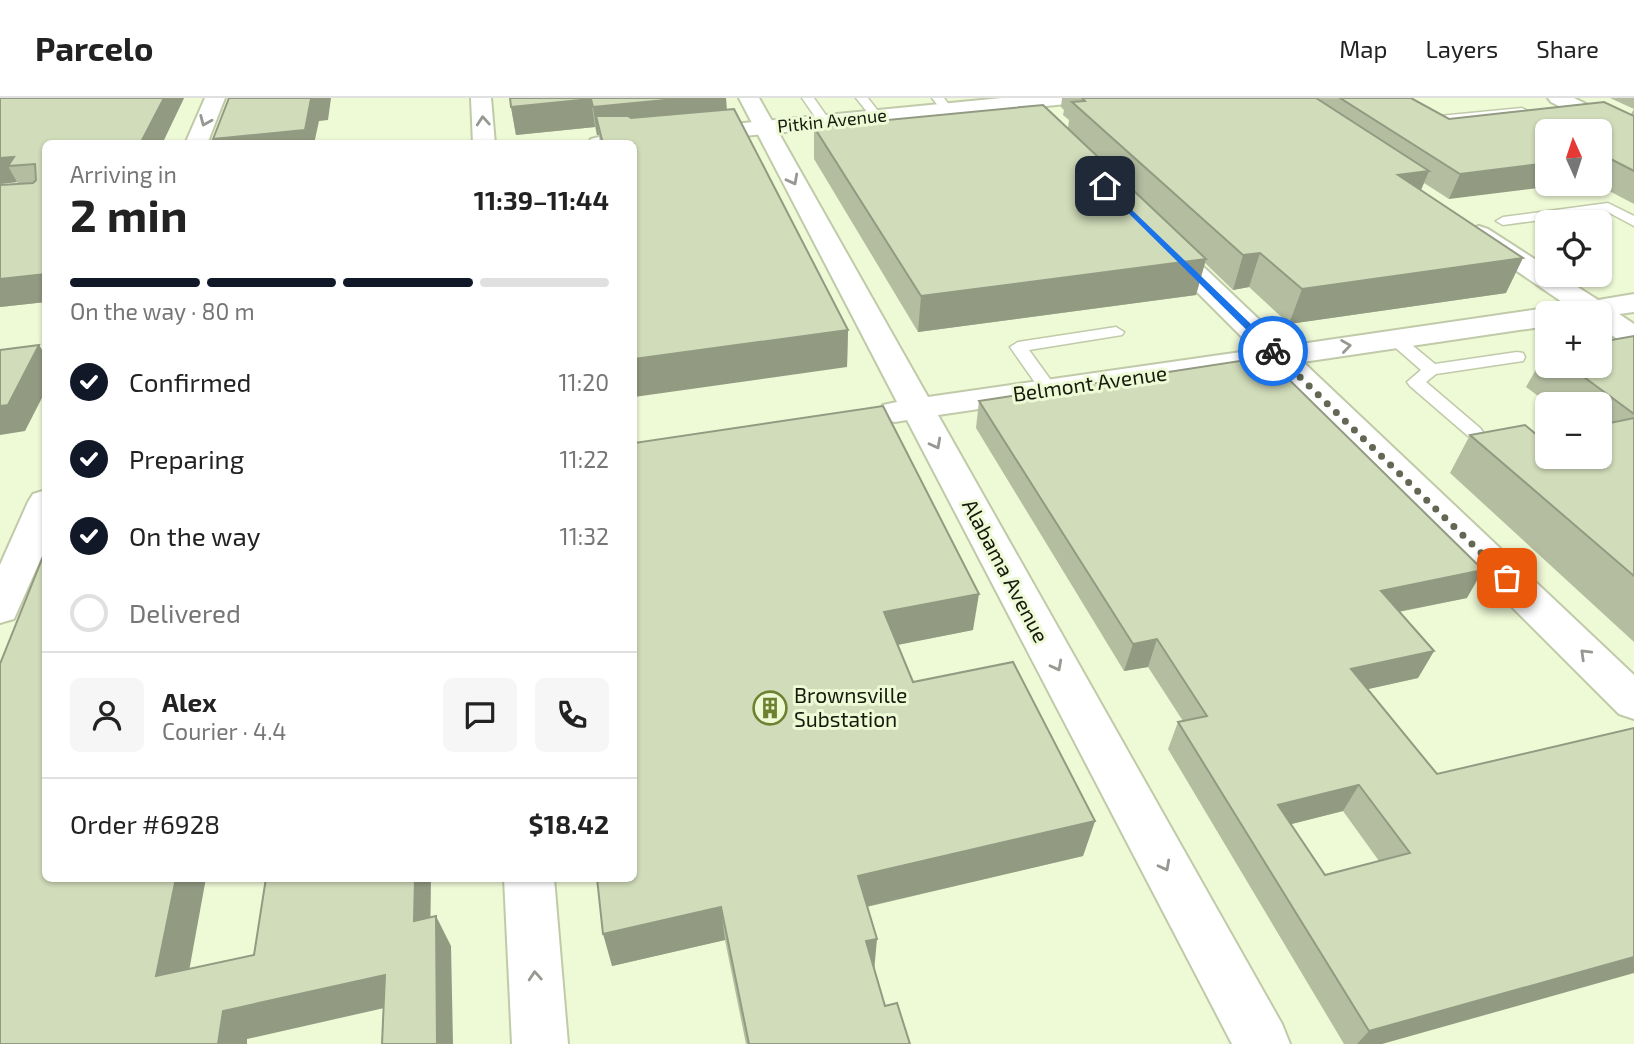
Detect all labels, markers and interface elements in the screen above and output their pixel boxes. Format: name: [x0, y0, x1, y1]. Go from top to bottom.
text: Parcelo: [35, 28, 153, 68]
text: Map: [1339, 34, 1387, 63]
text: Layers: [1425, 34, 1498, 63]
text: Share: [1536, 34, 1599, 63]
street label: Pitkin Avenue: [776, 103, 888, 137]
one-way arrow: [200, 114, 214, 126]
one-way arrow: [476, 115, 491, 126]
north arrow: [1535, 119, 1612, 196]
map controls: [1535, 119, 1612, 469]
pin: [1075, 156, 1135, 216]
text: Arriving in: [70, 160, 177, 188]
icon: home: [1086, 167, 1124, 205]
one-way arrow: [785, 172, 798, 185]
text: 11:39–11:44: [474, 184, 609, 215]
text: 2 min: [70, 186, 188, 241]
button: locate: [1535, 210, 1612, 287]
text: On the way · 80 m: [70, 297, 255, 325]
button: +: [1535, 301, 1612, 378]
courier: [1238, 316, 1308, 386]
icon: bike: [1254, 332, 1292, 370]
one-way arrow: [1340, 339, 1352, 354]
street label: Belmont Avenue: [1011, 359, 1169, 406]
icon: check: [70, 363, 108, 401]
text: Confirmed: [129, 366, 252, 397]
text: 11:20: [558, 368, 609, 396]
button: −: [1535, 392, 1612, 469]
one-way arrow: [928, 437, 942, 449]
icon: check: [70, 440, 108, 478]
text: Preparing: [129, 443, 244, 474]
text: 11:22: [559, 445, 609, 473]
street label: Alabama Avenue: [958, 494, 1055, 646]
icon: check: [70, 517, 108, 555]
text: On the way: [129, 520, 260, 551]
text: 11:32: [560, 522, 609, 550]
pin: [1477, 548, 1537, 608]
icon: bag: [1488, 559, 1526, 597]
text: Delivered: [129, 597, 241, 628]
one-way arrow: [1580, 650, 1593, 663]
one-way arrow: [1048, 658, 1062, 671]
button: person: [70, 678, 144, 752]
button: chat: [443, 678, 517, 752]
button: phone: [535, 678, 609, 752]
place label: Brownsville Substation: [794, 682, 907, 731]
text: Alex: [162, 686, 217, 717]
building icon: Brownsville Substation: [751, 689, 789, 727]
text: Courier · 4.4: [162, 717, 286, 745]
text: Order #6928: [70, 808, 220, 839]
text: $18.42: [529, 808, 609, 839]
one-way arrow: [1157, 858, 1170, 871]
one-way arrow: [528, 970, 543, 981]

